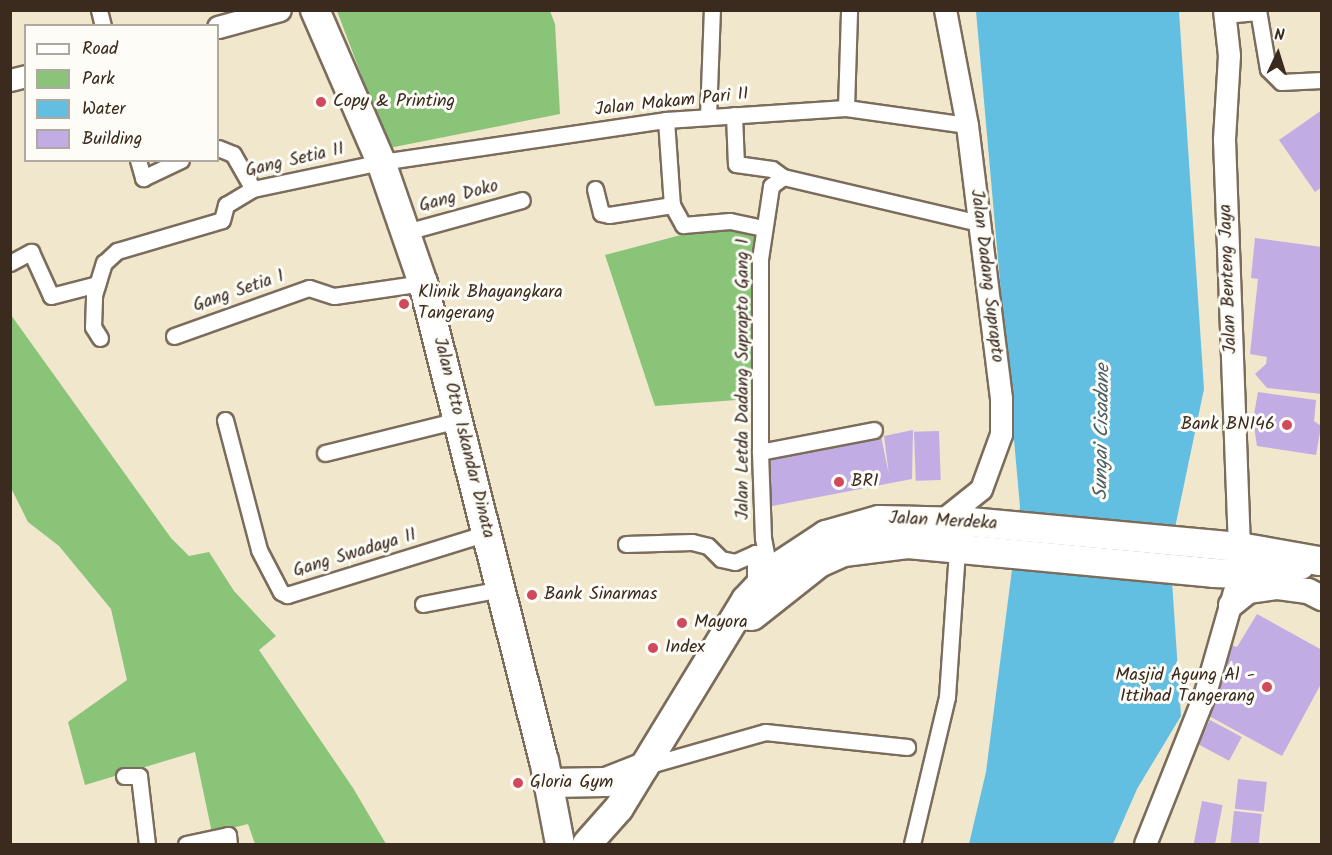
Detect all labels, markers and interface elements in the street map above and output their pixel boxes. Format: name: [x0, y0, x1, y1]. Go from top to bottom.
text: N: [1273, 23, 1285, 48]
legend: [24, 24, 219, 162]
north arrow: [1248, 24, 1308, 84]
text: Road: [82, 35, 118, 64]
text: Park: [82, 65, 115, 94]
street label: Jalan Makam Pari II: [594, 84, 750, 122]
place label: Copy & Printing: [333, 91, 455, 113]
text: Water: [82, 95, 126, 124]
marker: Copy & Printing: [314, 95, 328, 109]
text: Building: [82, 125, 142, 154]
street label: Gang Setia II: [244, 139, 346, 183]
street label: Gang Doko: [417, 176, 501, 218]
street label: Jalan Dadang Suprapto: [965, 188, 1007, 364]
street label: Jalan Benteng Jaya: [1216, 204, 1242, 354]
street label: Jalan Letda Dadang Suprapto Gang 1: [733, 238, 755, 520]
street label: Gang Setia 1: [191, 266, 287, 318]
place label: Klinik Bhayangkara Tangerang: [418, 283, 563, 326]
marker: Klinik Bhayangkara Tangerang: [395, 295, 413, 313]
street label: Jalan Otto Iskandar Dinata: [428, 335, 498, 541]
water label: Sungai Cisadane: [1090, 364, 1116, 500]
place label: Bank BNI46: [1181, 414, 1275, 436]
marker: Bank BNI46: [1280, 418, 1294, 432]
place label: BRI: [851, 471, 879, 493]
marker: BRI: [832, 475, 846, 489]
street label: Jalan Merdeka: [888, 508, 998, 536]
street label: Gang Swadaya II: [291, 525, 419, 583]
place label: Bank Sinarmas: [544, 584, 657, 606]
marker: Bank Sinarmas: [525, 588, 539, 602]
place label: Mayora: [694, 612, 748, 634]
marker: Mayora: [675, 616, 689, 630]
place label: Index: [665, 637, 705, 659]
marker: Index: [646, 641, 660, 655]
place label: Masjid Agung Al - Ittihad Tangerang: [1115, 666, 1255, 708]
marker: Masjid Agung Al - Ittihad Tangerang: [1260, 680, 1274, 694]
place label: Gloria Gym: [530, 772, 613, 794]
marker: Gloria Gym: [511, 776, 525, 790]

